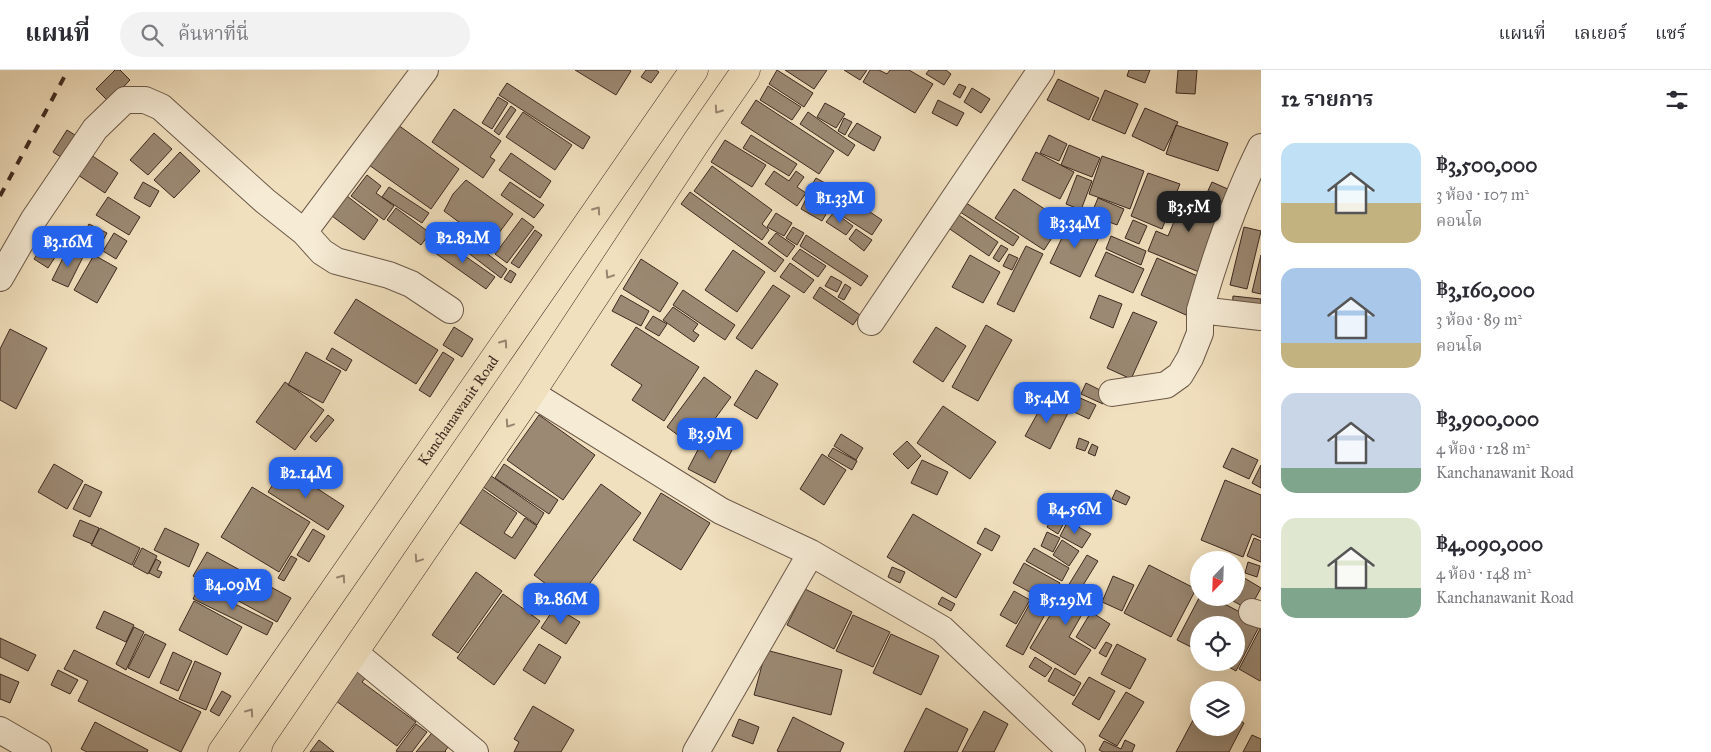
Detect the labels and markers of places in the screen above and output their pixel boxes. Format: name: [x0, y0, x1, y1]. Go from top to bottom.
pin: ฿1.33M: [799, 182, 881, 224]
pin: ฿3.5M: [1154, 190, 1224, 233]
pin: ฿3.34M: [1034, 206, 1116, 249]
pin: ฿2.82M: [422, 222, 504, 264]
pin: ฿3.16M: [27, 226, 109, 268]
pin: ฿5.4M: [1012, 382, 1082, 424]
pin: ฿3.9M: [675, 418, 745, 460]
pin: ฿2.14M: [265, 456, 347, 499]
pin: ฿4.56M: [1034, 492, 1116, 535]
pin: ฿4.09M: [192, 568, 274, 611]
pin: ฿2.86M: [520, 582, 602, 625]
pin: ฿5.29M: [1025, 584, 1107, 626]

